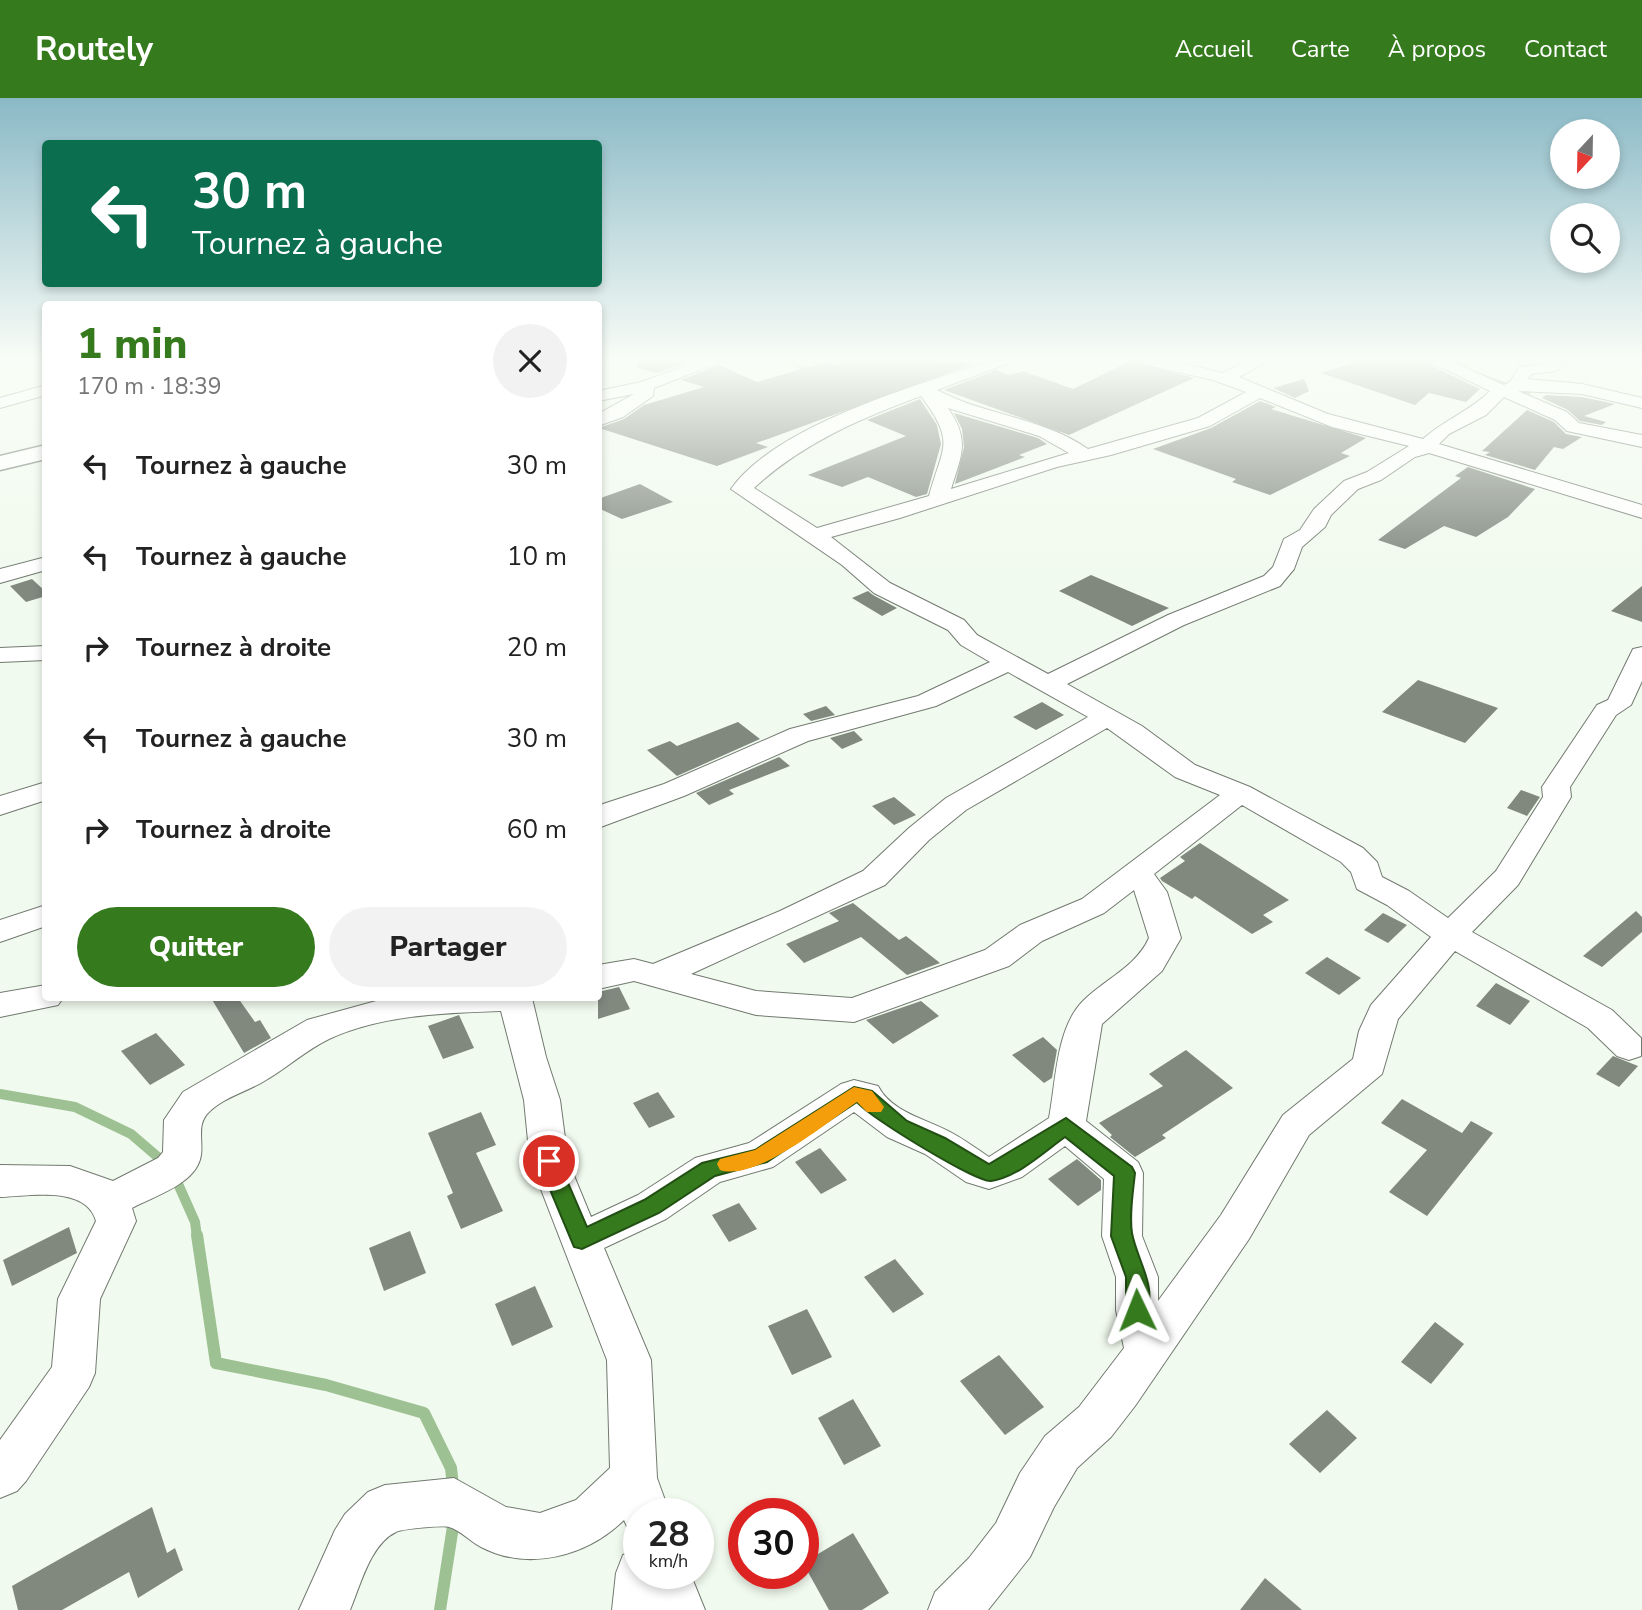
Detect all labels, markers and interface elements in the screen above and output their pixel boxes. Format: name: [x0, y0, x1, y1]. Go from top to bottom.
text: Routely: [35, 27, 153, 72]
text: Accueil: [1175, 33, 1253, 65]
text: Carte: [1291, 33, 1350, 65]
text: À propos: [1388, 33, 1486, 65]
text: Contact: [1524, 33, 1607, 65]
north arrow: [1550, 119, 1620, 189]
map controls: [1550, 119, 1620, 273]
text: 30 m: [192, 158, 307, 225]
icon: left: [77, 168, 168, 259]
button: search: [1550, 203, 1620, 273]
text: Tournez à gauche: [192, 222, 443, 265]
text: 1 min: [77, 316, 187, 373]
button: close: [493, 324, 567, 398]
text: 170 m · 18:39: [77, 371, 222, 402]
icon: left: [77, 447, 115, 485]
text: Tournez à gauche: [136, 448, 347, 483]
text: 30 m: [507, 448, 567, 483]
icon: left: [77, 538, 115, 576]
text: Tournez à gauche: [136, 539, 347, 574]
text: 10 m: [507, 539, 567, 574]
icon: right: [77, 629, 115, 667]
text: Tournez à droite: [136, 630, 331, 665]
text: 20 m: [507, 630, 567, 665]
icon: left: [77, 720, 115, 758]
text: Tournez à gauche: [136, 721, 347, 756]
text: 30 m: [507, 721, 567, 756]
icon: right: [77, 811, 115, 849]
text: Tournez à droite: [136, 812, 331, 847]
text: 60 m: [507, 812, 567, 847]
button: Quitter: [77, 907, 315, 987]
button: Partager: [329, 907, 567, 987]
pin: [519, 1131, 579, 1191]
icon: arrive: [530, 1142, 568, 1180]
position arrow: [1100, 1273, 1174, 1347]
speed limit sign: 30: [728, 1498, 819, 1589]
text: 28: [647, 1511, 690, 1558]
text: km/h: [649, 1549, 688, 1573]

